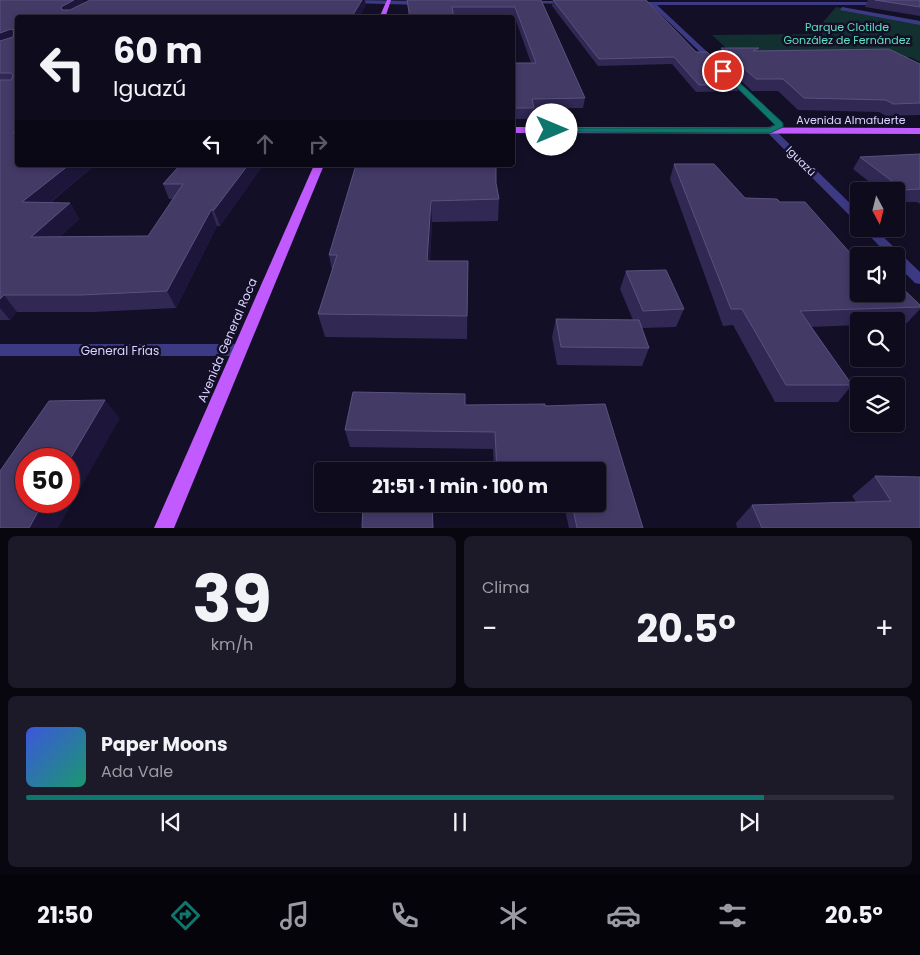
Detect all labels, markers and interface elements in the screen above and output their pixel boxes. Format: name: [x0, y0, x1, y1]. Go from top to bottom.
park label: Parque Clotilde González de Fernández: [784, 19, 910, 48]
text: 60 m: [113, 26, 203, 75]
icon: left: [30, 35, 95, 100]
pin: [702, 50, 744, 92]
icon: arrive: [709, 57, 737, 85]
text: Iguazú: [113, 73, 186, 104]
position arrow: [525, 103, 577, 155]
street label: Avenida Almafuerte: [796, 112, 906, 128]
icon: left: [198, 130, 226, 158]
icon: ahead: [251, 130, 279, 158]
icon: right: [304, 130, 332, 158]
street label: Iguazú: [782, 142, 820, 180]
north arrow: [850, 182, 905, 238]
map controls: [850, 182, 905, 432]
button: sound: [850, 247, 905, 302]
street label: Avenida General Roca: [193, 275, 261, 405]
button: search: [850, 312, 905, 367]
street label: General Frías: [81, 342, 159, 359]
button: layers: [850, 377, 905, 432]
speed limit sign: 50: [15, 448, 80, 513]
text: 21:51 · 1 min · 100 m: [372, 473, 548, 500]
text: 39: [192, 554, 272, 645]
text: Clima: [482, 576, 530, 599]
text: 20.5°: [636, 602, 736, 655]
text: −: [482, 609, 497, 648]
text: +: [875, 609, 894, 648]
text: km/h: [211, 633, 253, 656]
text: Paper Moons: [101, 731, 228, 758]
text: Ada Vale: [101, 760, 173, 783]
icon: previous: [157, 808, 185, 836]
icon: pause: [446, 808, 474, 836]
icon: next: [735, 808, 763, 836]
icon: directions: [168, 898, 203, 933]
icon: music: [277, 898, 312, 933]
icon: phone: [387, 898, 422, 933]
icon: climate: [496, 898, 531, 933]
icon: car: [606, 898, 641, 933]
icon: filters: [715, 898, 750, 933]
text: 21:50: [37, 900, 93, 931]
text: 20.5°: [825, 900, 883, 931]

